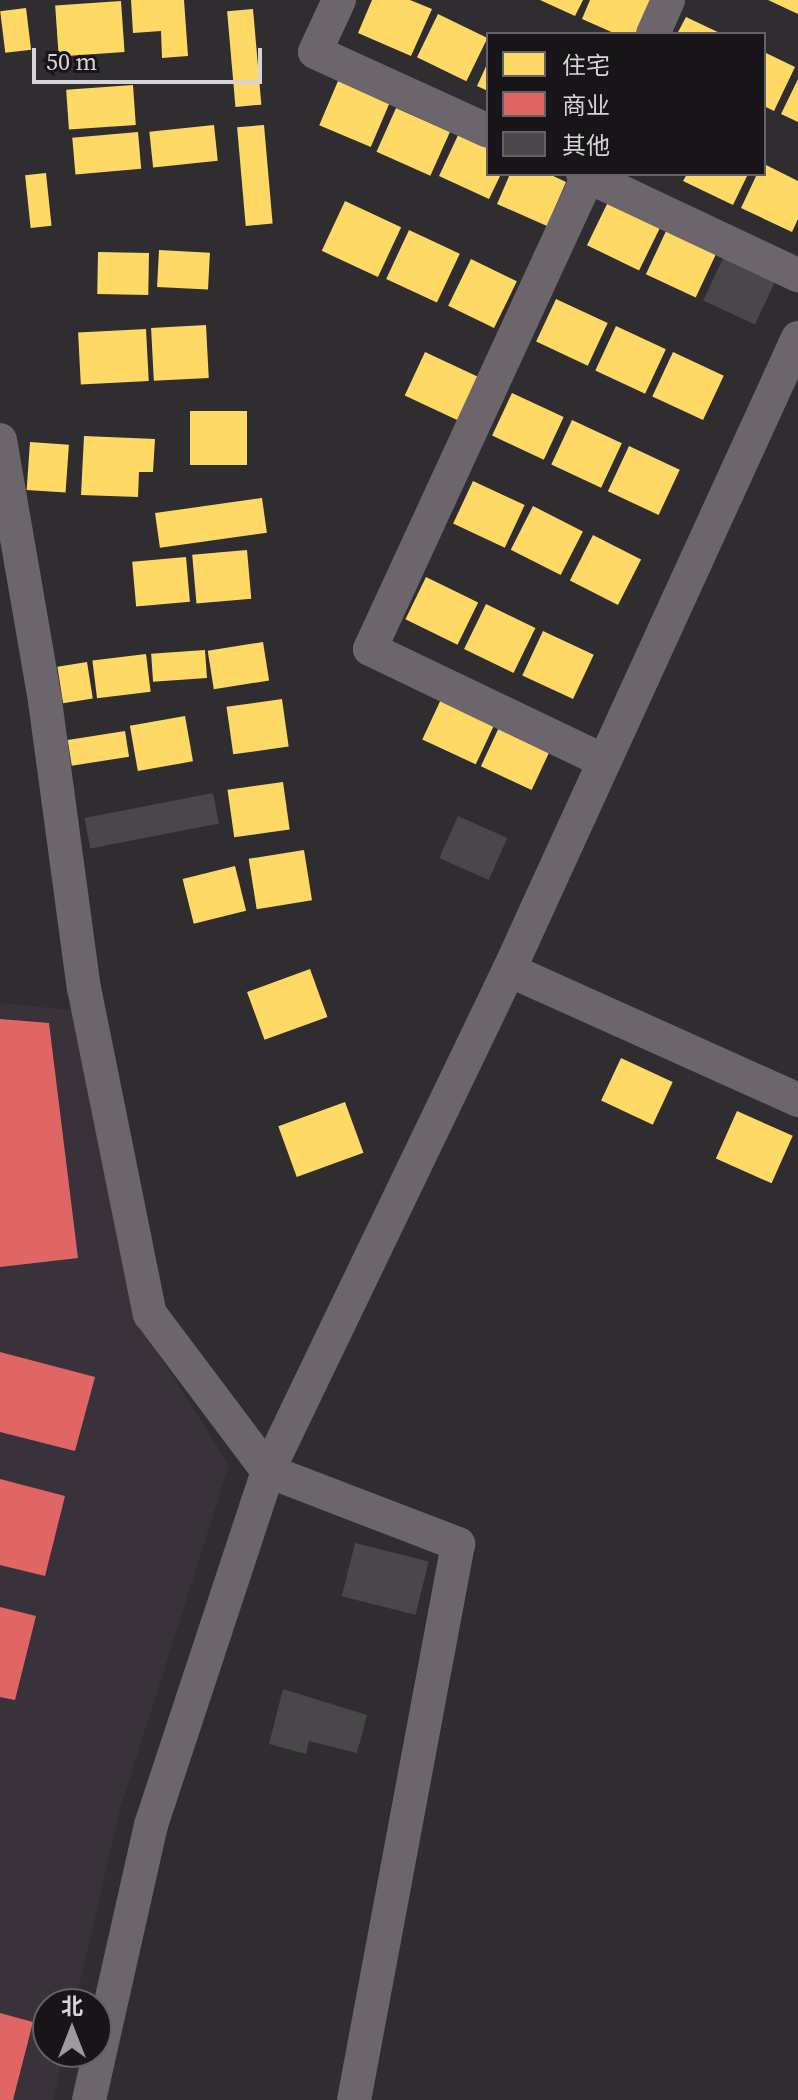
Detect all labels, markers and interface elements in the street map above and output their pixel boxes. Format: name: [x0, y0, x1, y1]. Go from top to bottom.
scale bar: [36, 32, 266, 82]
legend: [486, 32, 766, 176]
text: 50 m: [46, 45, 97, 78]
text: 住宅: [562, 49, 610, 82]
text: 商业: [562, 89, 610, 122]
text: 其他: [562, 129, 610, 162]
north arrow: [32, 1988, 112, 2068]
text: 北: [61, 1991, 83, 2021]

